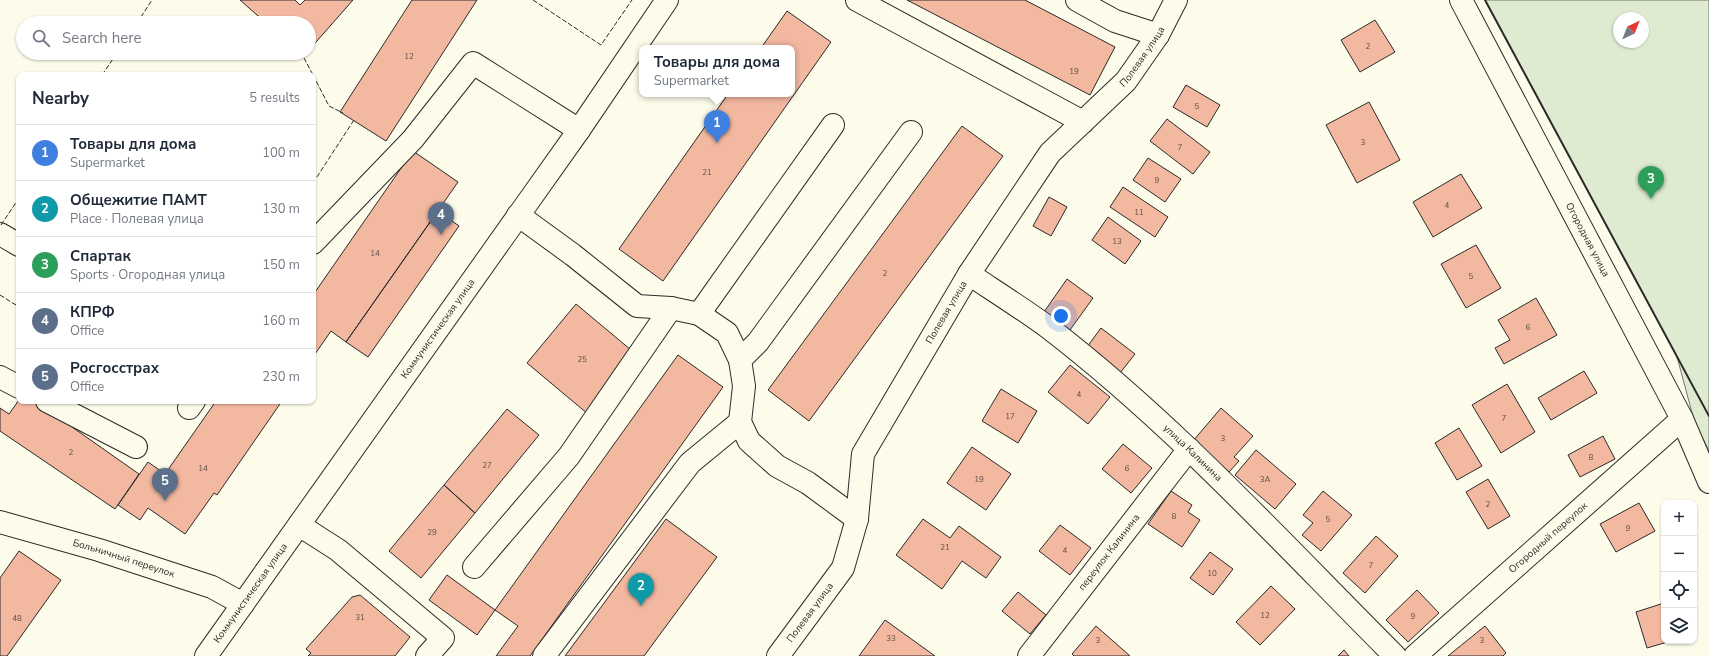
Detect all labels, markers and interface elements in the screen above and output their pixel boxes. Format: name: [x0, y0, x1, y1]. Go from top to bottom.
north arrow: [1613, 12, 1649, 48]
search box: [16, 16, 316, 60]
street label: Полевая улица: [1117, 24, 1168, 90]
icon: search: [30, 27, 52, 49]
text: Search here: [62, 28, 142, 48]
house number: 2: [1366, 41, 1371, 52]
popup: [639, 45, 795, 97]
house number: 12: [404, 51, 414, 62]
text: Товары для дома: [654, 52, 780, 72]
house number: 19: [1069, 66, 1079, 77]
text: Supermarket: [654, 72, 729, 90]
text: Nearby: [32, 87, 89, 110]
text: 5 results: [249, 89, 300, 107]
house number: 5: [1195, 101, 1200, 112]
pin: 1: [704, 110, 730, 143]
text: Товары для дома: [70, 134, 196, 154]
house number: 3: [1361, 137, 1366, 148]
house number: 7: [1178, 142, 1183, 153]
text: 1: [41, 144, 49, 162]
text: 100 m: [262, 144, 300, 162]
text: Supermarket: [70, 154, 145, 172]
pin: 3: [1638, 166, 1664, 199]
house number: 21: [702, 167, 712, 178]
house number: 9: [1155, 175, 1160, 186]
text: Общежитие ПАМТ: [70, 190, 207, 210]
text: 2: [41, 200, 49, 218]
text: 130 m: [262, 200, 300, 218]
house number: 4: [1445, 200, 1450, 211]
street label: Огородная улица: [1562, 200, 1613, 279]
pin: 4: [428, 202, 454, 235]
house number: 11: [1134, 207, 1144, 218]
text: Place · Полевая улица: [70, 210, 204, 228]
house number: 13: [1112, 236, 1122, 247]
text: Спартак: [70, 246, 131, 266]
house number: 14: [370, 248, 380, 259]
text: 3: [41, 256, 49, 274]
text: 150 m: [262, 256, 300, 274]
text: Sports · Огородная улица: [70, 266, 225, 284]
house number: 2: [883, 268, 888, 279]
house number: 5: [1469, 271, 1474, 282]
street label: Коммунистическая улица: [398, 276, 478, 382]
street label: Полевая улица: [922, 278, 970, 347]
text: КПРФ: [70, 302, 115, 322]
your location: [1051, 306, 1071, 326]
text: 4: [41, 312, 49, 330]
text: 160 m: [262, 312, 300, 330]
text: Office: [70, 322, 104, 340]
house number: 6: [1526, 322, 1531, 333]
house number: 25: [577, 354, 587, 365]
text: Росгосстрах: [70, 358, 159, 378]
text: 5: [41, 368, 49, 386]
text: 230 m: [262, 368, 300, 386]
text: Office: [70, 378, 104, 396]
house number: 4: [1077, 389, 1082, 400]
house number: 17: [1005, 411, 1015, 422]
house number: 7: [1502, 413, 1507, 424]
street label: улица Калинина: [1160, 421, 1225, 485]
house number: 3: [1221, 433, 1226, 444]
house number: 2: [69, 447, 74, 458]
house number: 8: [1589, 452, 1594, 463]
house number: 27: [482, 460, 492, 471]
house number: 14: [198, 463, 208, 474]
house number: 6: [1125, 463, 1130, 474]
pin: 5: [152, 468, 178, 501]
house number: 19: [974, 474, 984, 485]
house number: 3А: [1260, 474, 1270, 485]
house number: 2: [1486, 499, 1491, 510]
street label: Огородный переулок: [1506, 499, 1591, 577]
map controls: [1661, 500, 1697, 644]
button: +: [1661, 500, 1697, 536]
street label: переулок Калинина: [1075, 511, 1143, 593]
house number: 8: [1172, 511, 1177, 522]
house number: 5: [1326, 514, 1331, 525]
house number: 9: [1626, 523, 1631, 534]
house number: 29: [427, 527, 437, 538]
street label: Больничный переулок: [71, 536, 177, 582]
button: −: [1661, 536, 1697, 572]
street label: Коммунистическая улица: [210, 540, 291, 646]
house number: 21: [940, 542, 950, 553]
house number: 4: [1063, 545, 1068, 556]
house number: 7: [1369, 560, 1374, 571]
house number: 10: [1207, 568, 1217, 579]
button: locate: [1661, 572, 1697, 608]
pin: 2: [628, 573, 654, 606]
street label: Полевая улица: [783, 580, 837, 645]
button: layers: [1661, 608, 1697, 644]
house number: 12: [1260, 610, 1270, 621]
house number: 9: [1411, 611, 1416, 622]
house number: 31: [355, 612, 365, 623]
house number: 48: [12, 613, 22, 624]
house number: 33: [886, 633, 896, 644]
house number: 3: [1096, 635, 1101, 646]
house number: 3: [1480, 635, 1485, 646]

